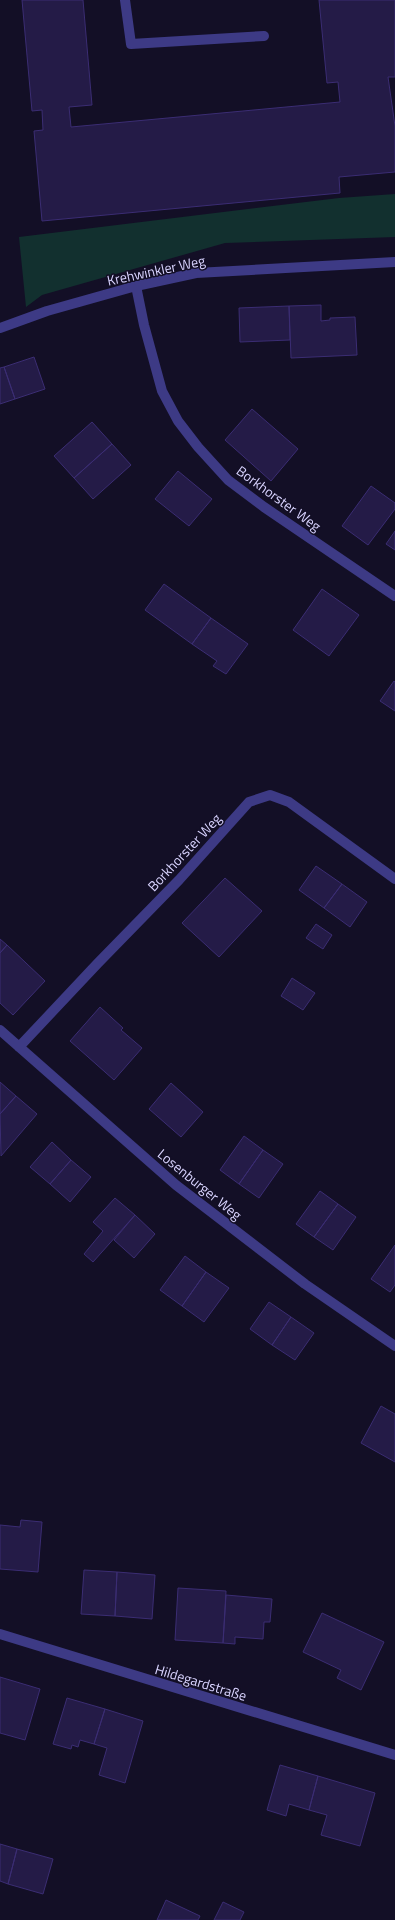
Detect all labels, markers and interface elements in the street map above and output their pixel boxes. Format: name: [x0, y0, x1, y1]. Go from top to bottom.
street label: Krehwinkler Weg: [105, 249, 207, 291]
street label: Borkhorster Weg: [232, 460, 326, 536]
street label: Borkhorster Weg: [142, 808, 226, 896]
street label: Losenburger Weg: [153, 1143, 247, 1225]
street label: Hildegardstraße: [153, 1658, 249, 1706]

